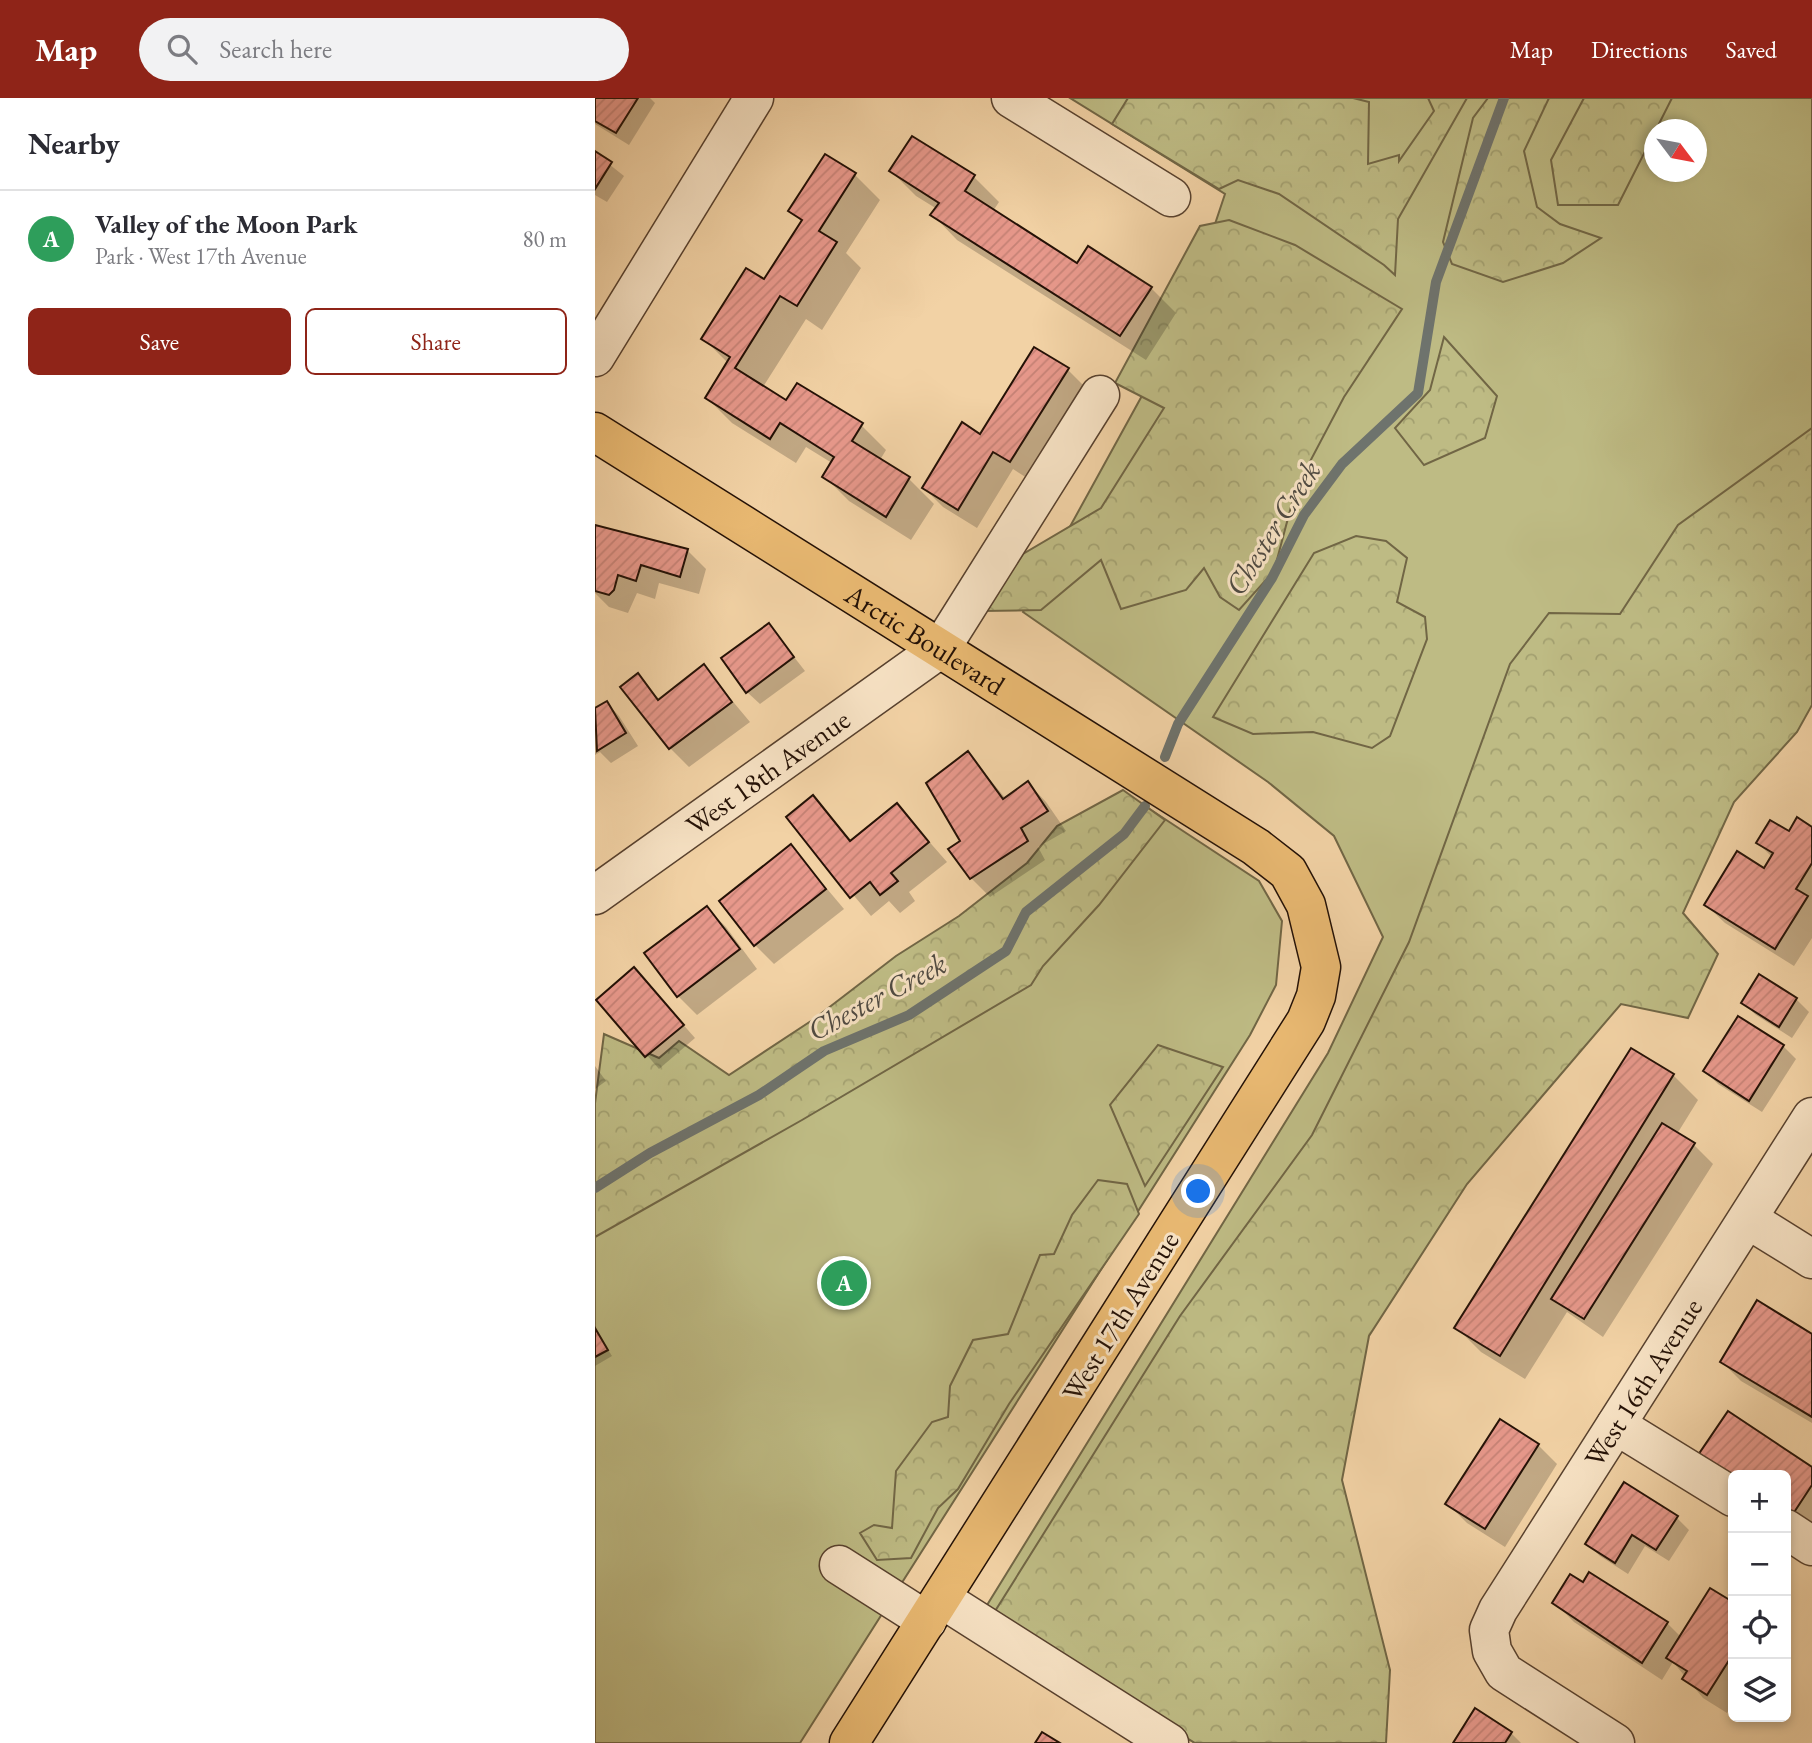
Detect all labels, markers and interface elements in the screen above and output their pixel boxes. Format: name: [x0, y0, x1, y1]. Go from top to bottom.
search box: [139, 18, 629, 81]
text: Map: [35, 28, 97, 71]
icon: search: [163, 30, 201, 68]
text: Search here: [219, 32, 332, 66]
text: Map: [1510, 34, 1553, 65]
text: Directions: [1591, 34, 1688, 65]
text: Saved: [1726, 34, 1777, 65]
north arrow: [1644, 119, 1707, 182]
text: Nearby: [28, 124, 120, 163]
text: Valley of the Moon Park: [95, 207, 358, 241]
text: A: [43, 224, 59, 254]
text: 80 m: [522, 224, 567, 254]
text: Park · West 17th Avenue: [95, 241, 307, 271]
button: Save: [28, 308, 291, 375]
button: Share: [305, 308, 567, 375]
water label: Chester Creek: [1216, 453, 1330, 603]
street label: Arctic Boulevard: [838, 575, 1013, 703]
street label: West 18th Avenue: [678, 701, 857, 843]
water label: Chester Creek: [800, 943, 953, 1049]
your location: [1181, 1174, 1215, 1208]
street label: West 17th Avenue: [1054, 1224, 1187, 1407]
pin: A: [821, 1257, 867, 1309]
street label: West 16th Avenue: [1576, 1291, 1710, 1474]
map controls: [1728, 1470, 1791, 1722]
button: +: [1728, 1470, 1791, 1533]
button: −: [1728, 1533, 1791, 1596]
button: locate: [1728, 1596, 1791, 1659]
button: layers: [1728, 1659, 1791, 1722]

